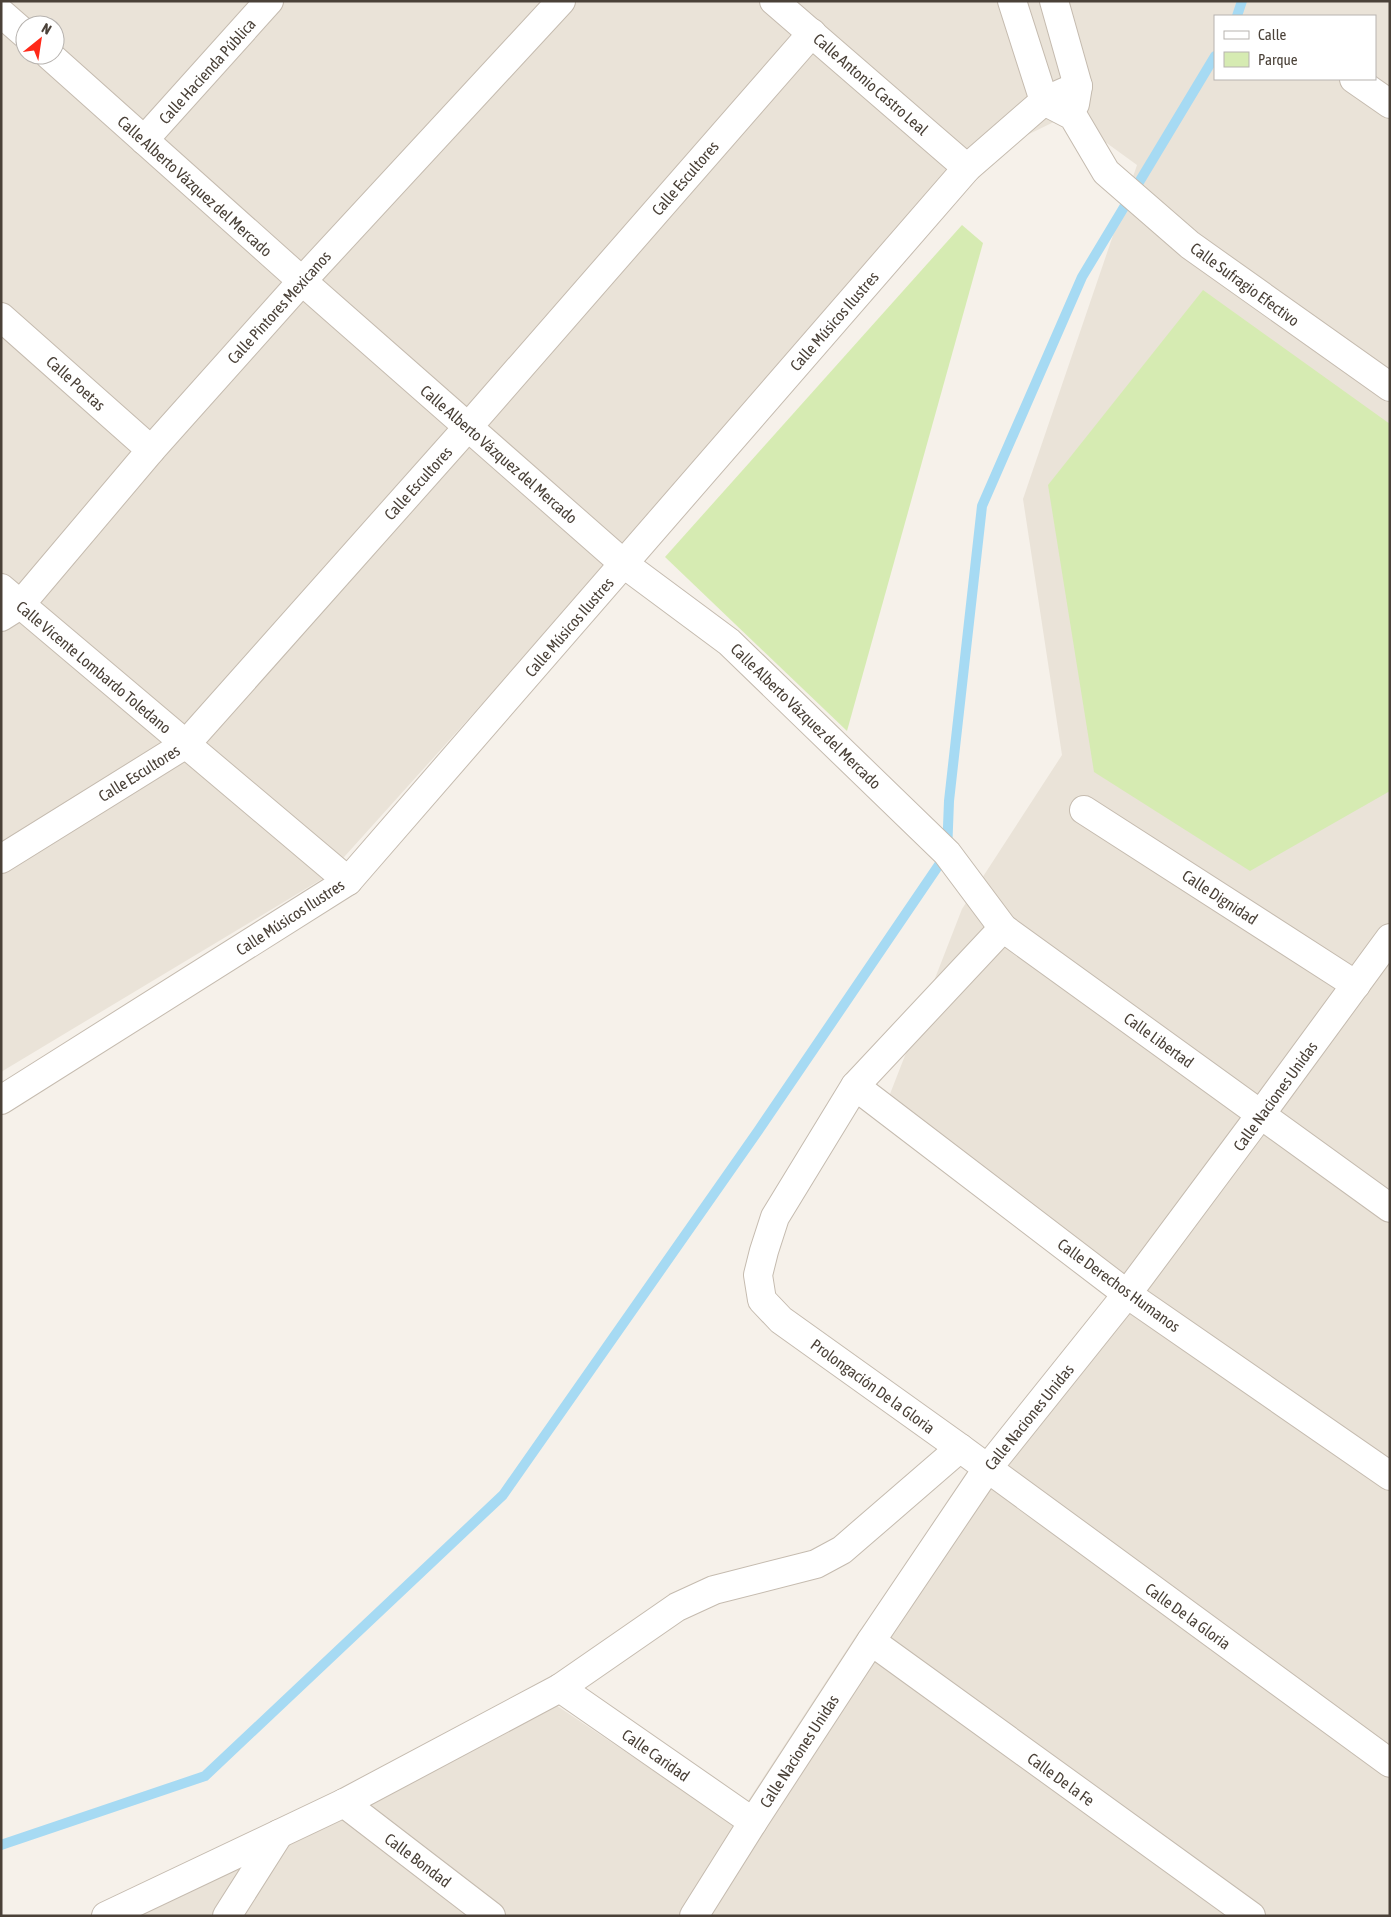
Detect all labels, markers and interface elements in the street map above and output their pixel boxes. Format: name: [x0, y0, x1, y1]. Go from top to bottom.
north arrow: [15, 15, 65, 65]
street label: Calle Hacienda Pública: [155, 15, 259, 127]
legend: [1214, 15, 1376, 80]
text: N: [39, 20, 54, 38]
text: Calle: [1258, 26, 1287, 43]
street label: Calle Antonio Castro Leal: [810, 29, 932, 139]
text: Parque: [1258, 51, 1298, 68]
street label: Calle Alberto Vázquez del Mercado: [113, 112, 276, 261]
street label: Calle Escultores: [648, 137, 722, 219]
street label: Calle Sufragio Efectivo: [1187, 239, 1303, 330]
street label: Calle Pintores Mexicanos: [224, 247, 335, 367]
street label: Calle Músicos Ilustres: [786, 268, 882, 374]
street label: Calle Poetas: [43, 352, 109, 414]
street label: Calle Alberto Vázquez del Mercado: [416, 381, 581, 528]
street label: Calle Escultores: [380, 442, 456, 523]
street label: Calle Músicos Ilustres: [521, 574, 617, 680]
street label: Calle Vicente Lombardo Toledano: [13, 597, 175, 737]
street label: Calle Alberto Vázquez del Mercado: [727, 640, 885, 793]
street label: Calle Escultores: [95, 741, 183, 805]
street label: Calle Dignidad: [1178, 866, 1261, 929]
street label: Calle Músicos Ilustres: [233, 875, 348, 959]
street label: Calle Libertad: [1121, 1009, 1197, 1071]
street label: Calle Naciones Unidas: [1229, 1038, 1321, 1154]
street label: Calle Derechos Humanos: [1054, 1235, 1184, 1336]
street label: Prolongación De la Gloria: [807, 1335, 938, 1438]
street label: Calle Naciones Unidas: [981, 1360, 1077, 1474]
street label: Calle De la Gloria: [1142, 1579, 1234, 1653]
street label: Calle Naciones Unidas: [756, 1691, 842, 1811]
street label: Calle Caridad: [619, 1725, 693, 1785]
street label: Calle De la Fe: [1024, 1749, 1098, 1809]
street label: Calle Bondad: [381, 1829, 455, 1891]

